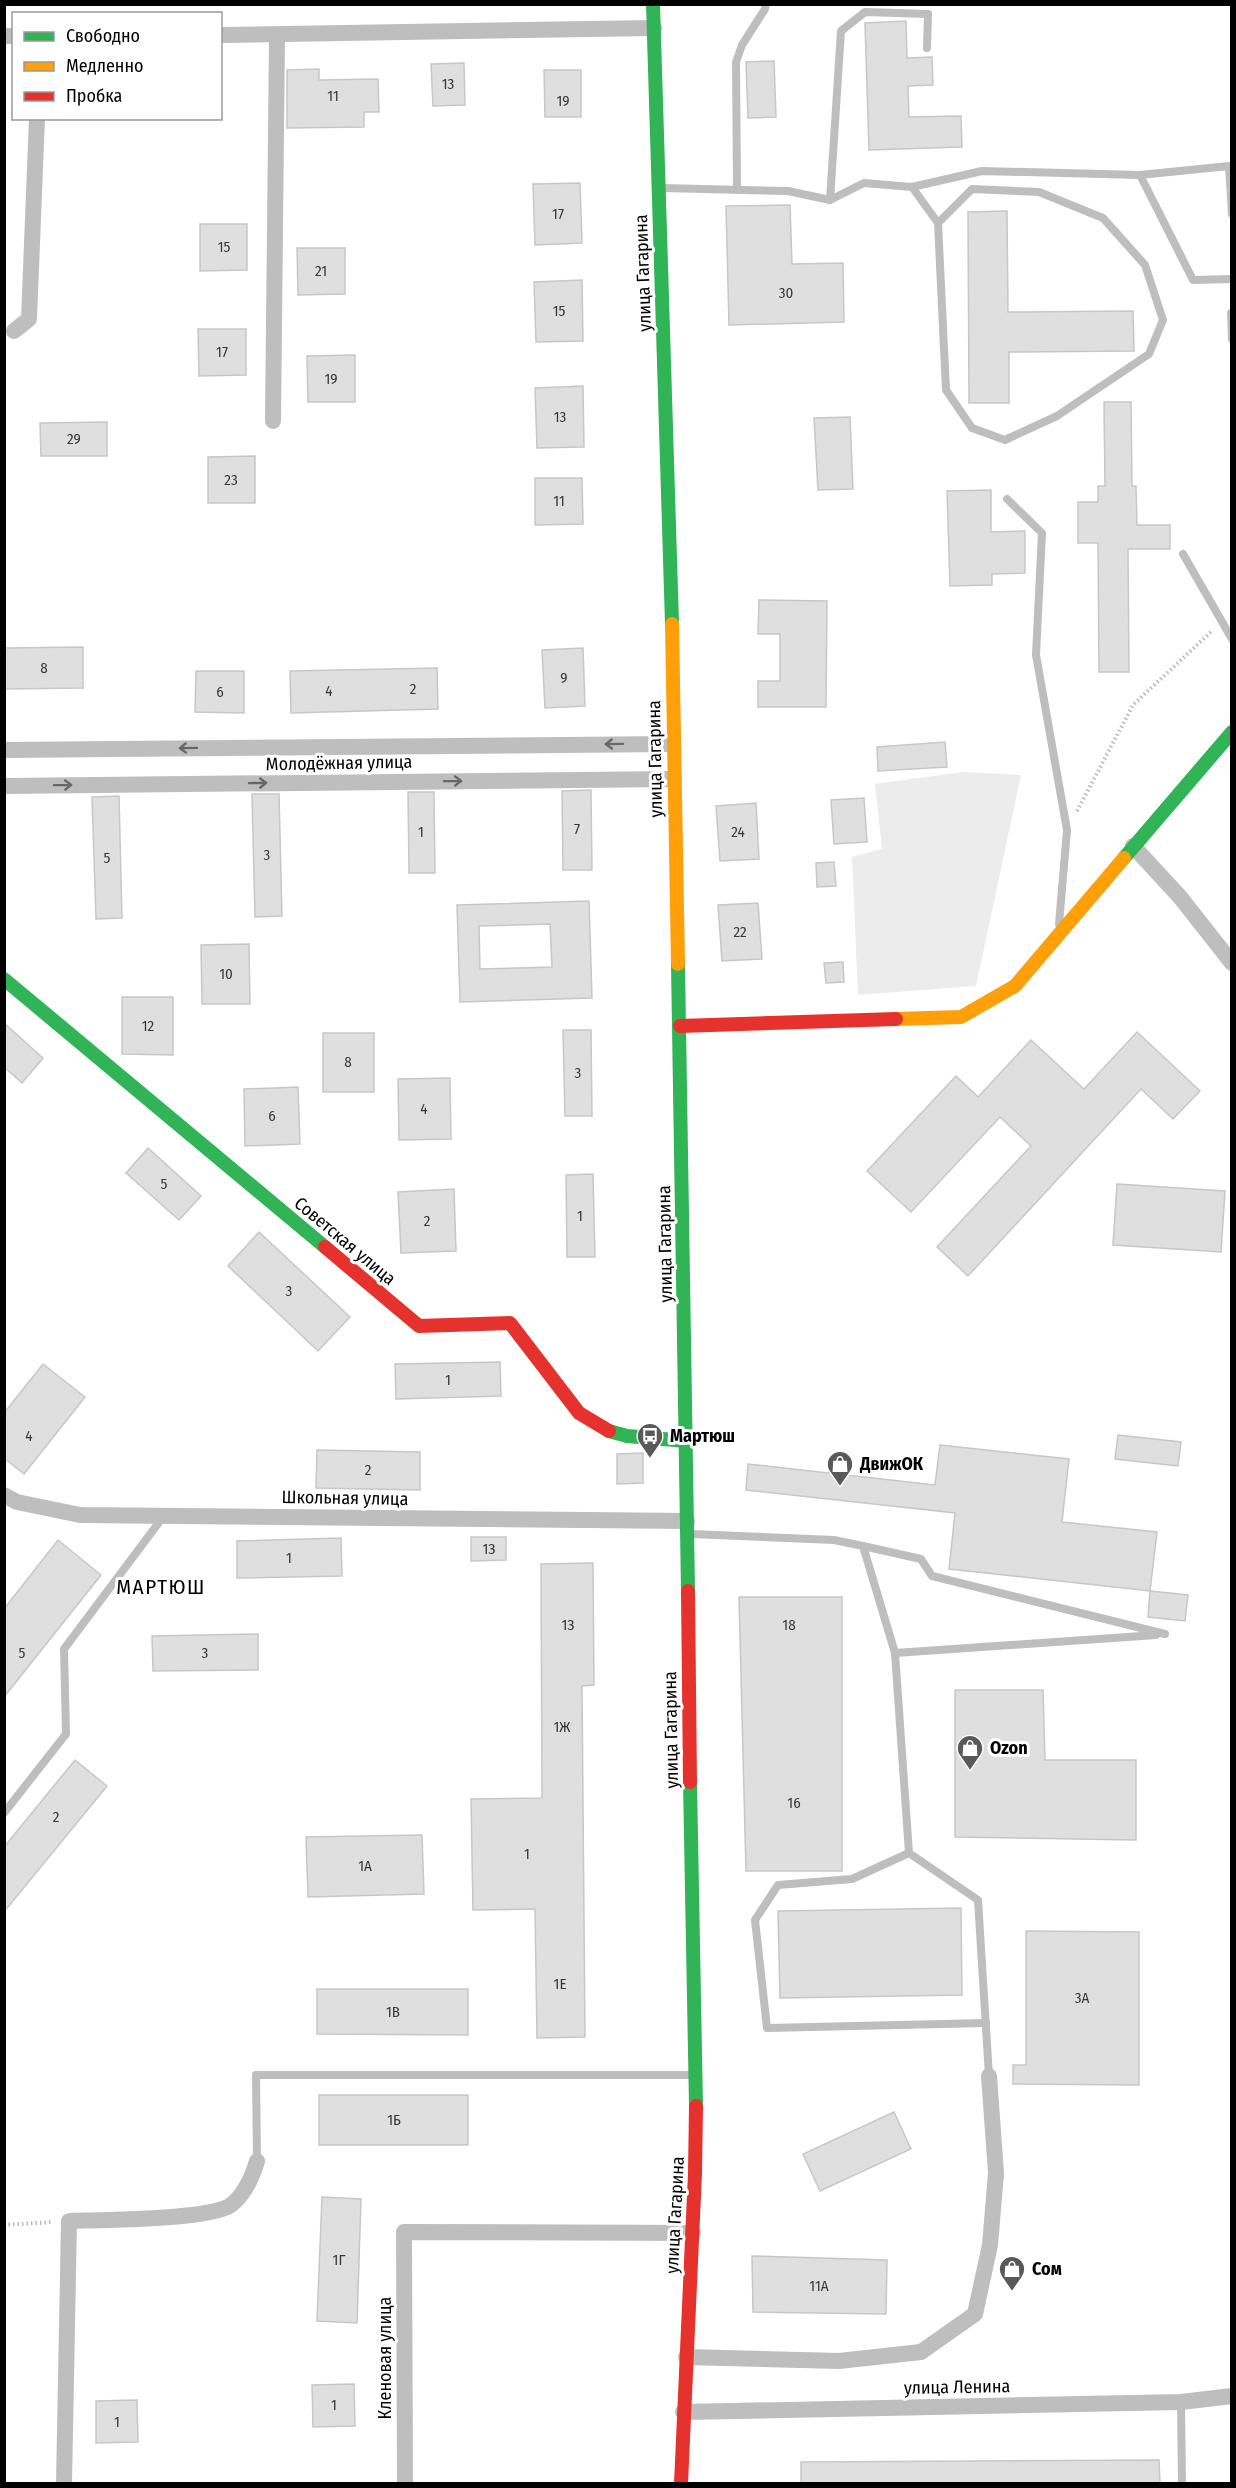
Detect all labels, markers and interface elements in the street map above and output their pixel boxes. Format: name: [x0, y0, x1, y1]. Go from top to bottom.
legend: [12, 12, 222, 120]
text: Свободно: [66, 25, 140, 47]
text: Медленно: [66, 55, 144, 77]
house number: 13: [442, 75, 455, 93]
text: Пробка: [66, 85, 122, 107]
house number: 11: [327, 87, 339, 105]
house number: 19: [556, 92, 570, 110]
house number: 17: [552, 205, 564, 223]
street label: улица Гагарина: [630, 214, 656, 332]
house number: 15: [218, 238, 230, 256]
house number: 21: [315, 262, 327, 280]
house number: 30: [779, 284, 793, 302]
house number: 15: [553, 302, 565, 320]
house number: 17: [216, 343, 228, 361]
house number: 19: [324, 370, 338, 388]
house number: 13: [554, 408, 567, 426]
house number: 29: [67, 430, 81, 448]
house number: 23: [224, 471, 238, 489]
house number: 11: [553, 492, 565, 510]
house number: 8: [40, 659, 48, 677]
house number: 9: [560, 669, 568, 687]
house number: 2: [410, 680, 417, 698]
house number: 4: [325, 682, 333, 700]
house number: 6: [216, 683, 224, 701]
street label: улица Гагарина: [643, 700, 667, 818]
one-way arrow: [605, 738, 625, 750]
one-way arrow: [179, 742, 199, 754]
street label: Молодёжная улица: [266, 751, 413, 775]
one-way arrow: [442, 775, 462, 787]
one-way arrow: [247, 777, 267, 789]
one-way arrow: [52, 779, 72, 791]
house number: 7: [574, 820, 580, 838]
house number: 1: [418, 823, 424, 841]
house number: 24: [731, 823, 745, 841]
house number: 3: [264, 846, 271, 864]
house number: 5: [104, 849, 111, 867]
house number: 22: [733, 923, 747, 941]
house number: 10: [219, 965, 233, 983]
house number: 12: [142, 1017, 155, 1035]
house number: 8: [344, 1053, 352, 1071]
house number: 3: [575, 1064, 582, 1082]
house number: 4: [420, 1100, 428, 1118]
house number: 6: [268, 1107, 276, 1125]
house number: 5: [161, 1175, 168, 1193]
street label: улица Гагарина: [653, 1185, 677, 1303]
street label: Советская улица: [290, 1192, 400, 1290]
house number: 1: [577, 1207, 583, 1225]
house number: 2: [424, 1212, 431, 1230]
house number: 3: [286, 1282, 293, 1300]
house number: 1: [445, 1371, 451, 1389]
bus stop icon: Мартюш: [635, 1421, 665, 1459]
place label: Мартюш: [670, 1425, 735, 1447]
house number: 4: [25, 1427, 33, 1445]
shop icon: ДвижОК: [825, 1449, 855, 1487]
place label: ДвижОК: [859, 1453, 924, 1475]
house number: 2: [365, 1461, 372, 1479]
street label: Школьная улица: [281, 1486, 409, 1510]
house number: 1З: [483, 1540, 495, 1558]
house number: 1: [286, 1549, 292, 1567]
district label: МАРТЮШ: [116, 1574, 206, 1600]
house number: 1З: [562, 1616, 574, 1634]
house number: 18: [782, 1616, 796, 1634]
house number: 5: [19, 1644, 26, 1662]
house number: 3: [202, 1644, 209, 1662]
street label: улица Гагарина: [659, 1671, 683, 1789]
house number: 1Ж: [554, 1718, 571, 1736]
shop icon: Ozon: [955, 1733, 985, 1771]
place label: Ozon: [990, 1737, 1028, 1759]
house number: 16: [787, 1794, 801, 1812]
house number: 2: [53, 1808, 60, 1826]
house number: 1: [524, 1845, 530, 1863]
house number: 1А: [358, 1857, 372, 1875]
house number: 1Е: [554, 1975, 566, 1993]
house number: 3А: [1075, 1989, 1089, 2007]
house number: 1В: [386, 2003, 400, 2021]
house number: 1Б: [387, 2111, 401, 2129]
street label: улица Гагарина: [661, 2156, 689, 2274]
house number: 1Г: [333, 2251, 345, 2269]
shop icon: Сом: [997, 2254, 1027, 2292]
place label: Сом: [1032, 2258, 1062, 2280]
house number: 11А: [809, 2277, 829, 2295]
street label: Кленовая улица: [374, 2296, 396, 2419]
street label: улица Ленина: [904, 2375, 1011, 2399]
house number: 1: [331, 2396, 337, 2414]
house number: 1: [114, 2413, 120, 2431]

